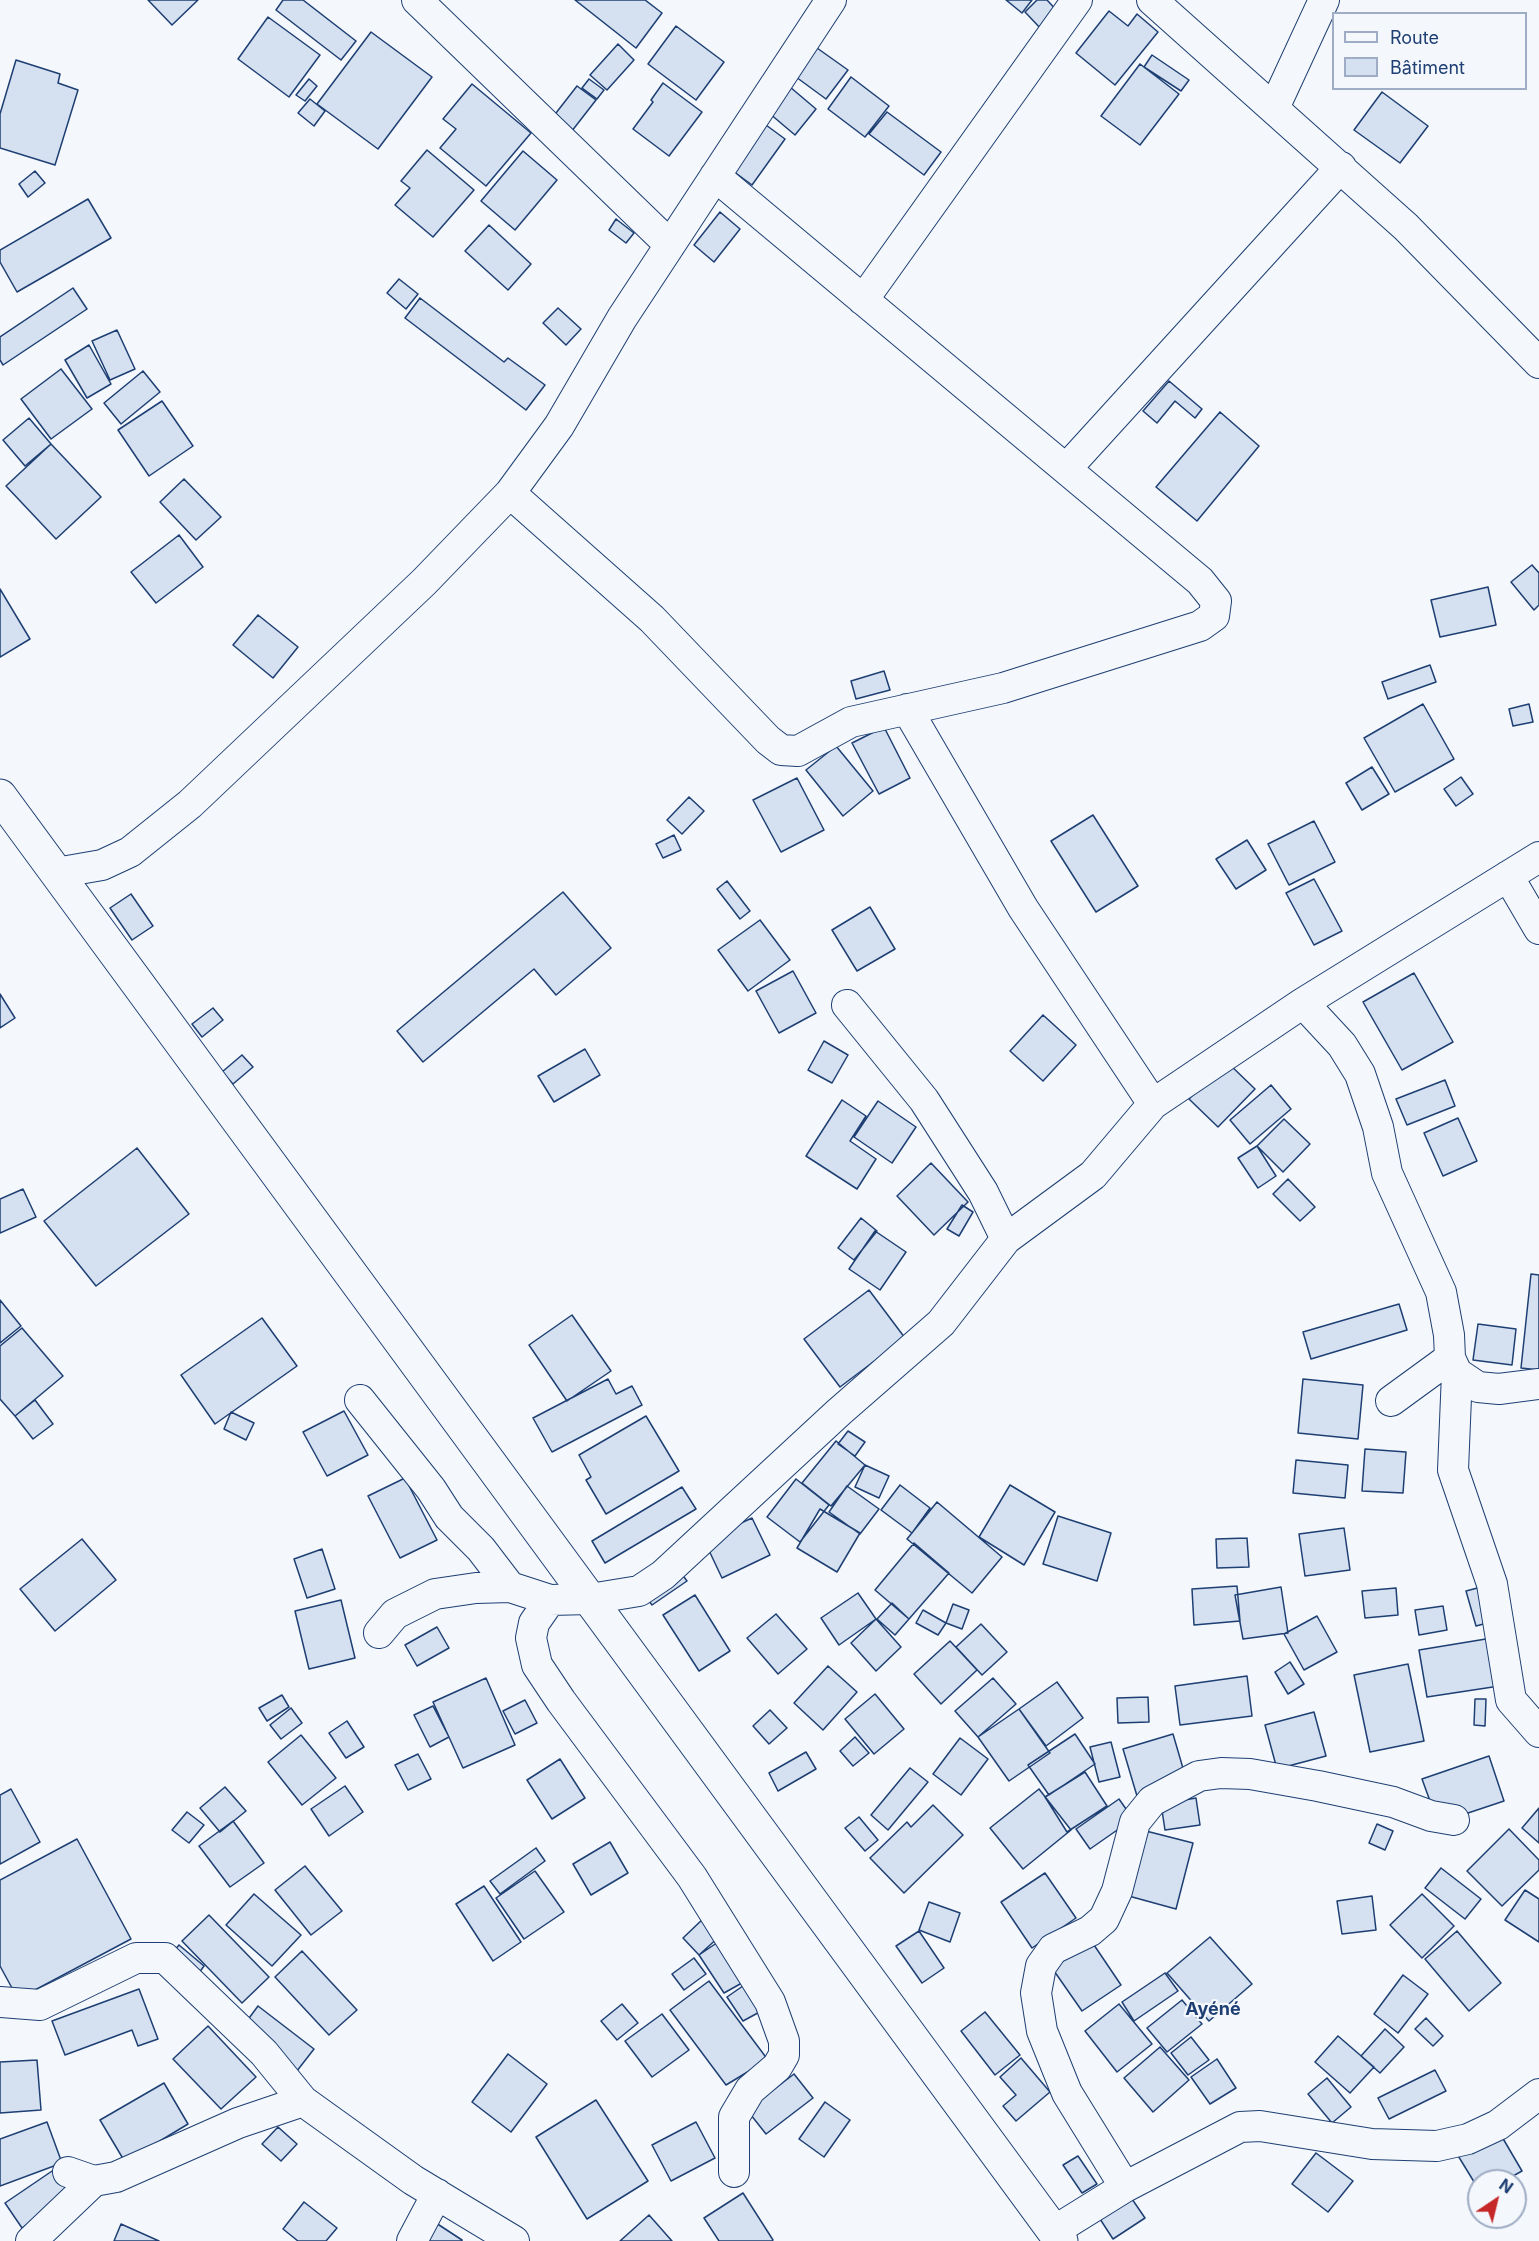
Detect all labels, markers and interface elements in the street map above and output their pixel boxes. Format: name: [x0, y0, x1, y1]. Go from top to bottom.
legend: [1332, 12, 1527, 90]
text: Route: [1390, 27, 1439, 48]
text: Bâtiment: [1390, 57, 1465, 78]
district label: Ayéné: [1185, 1999, 1241, 2021]
north arrow: [1467, 2169, 1527, 2229]
text: N: [1495, 2174, 1517, 2198]

